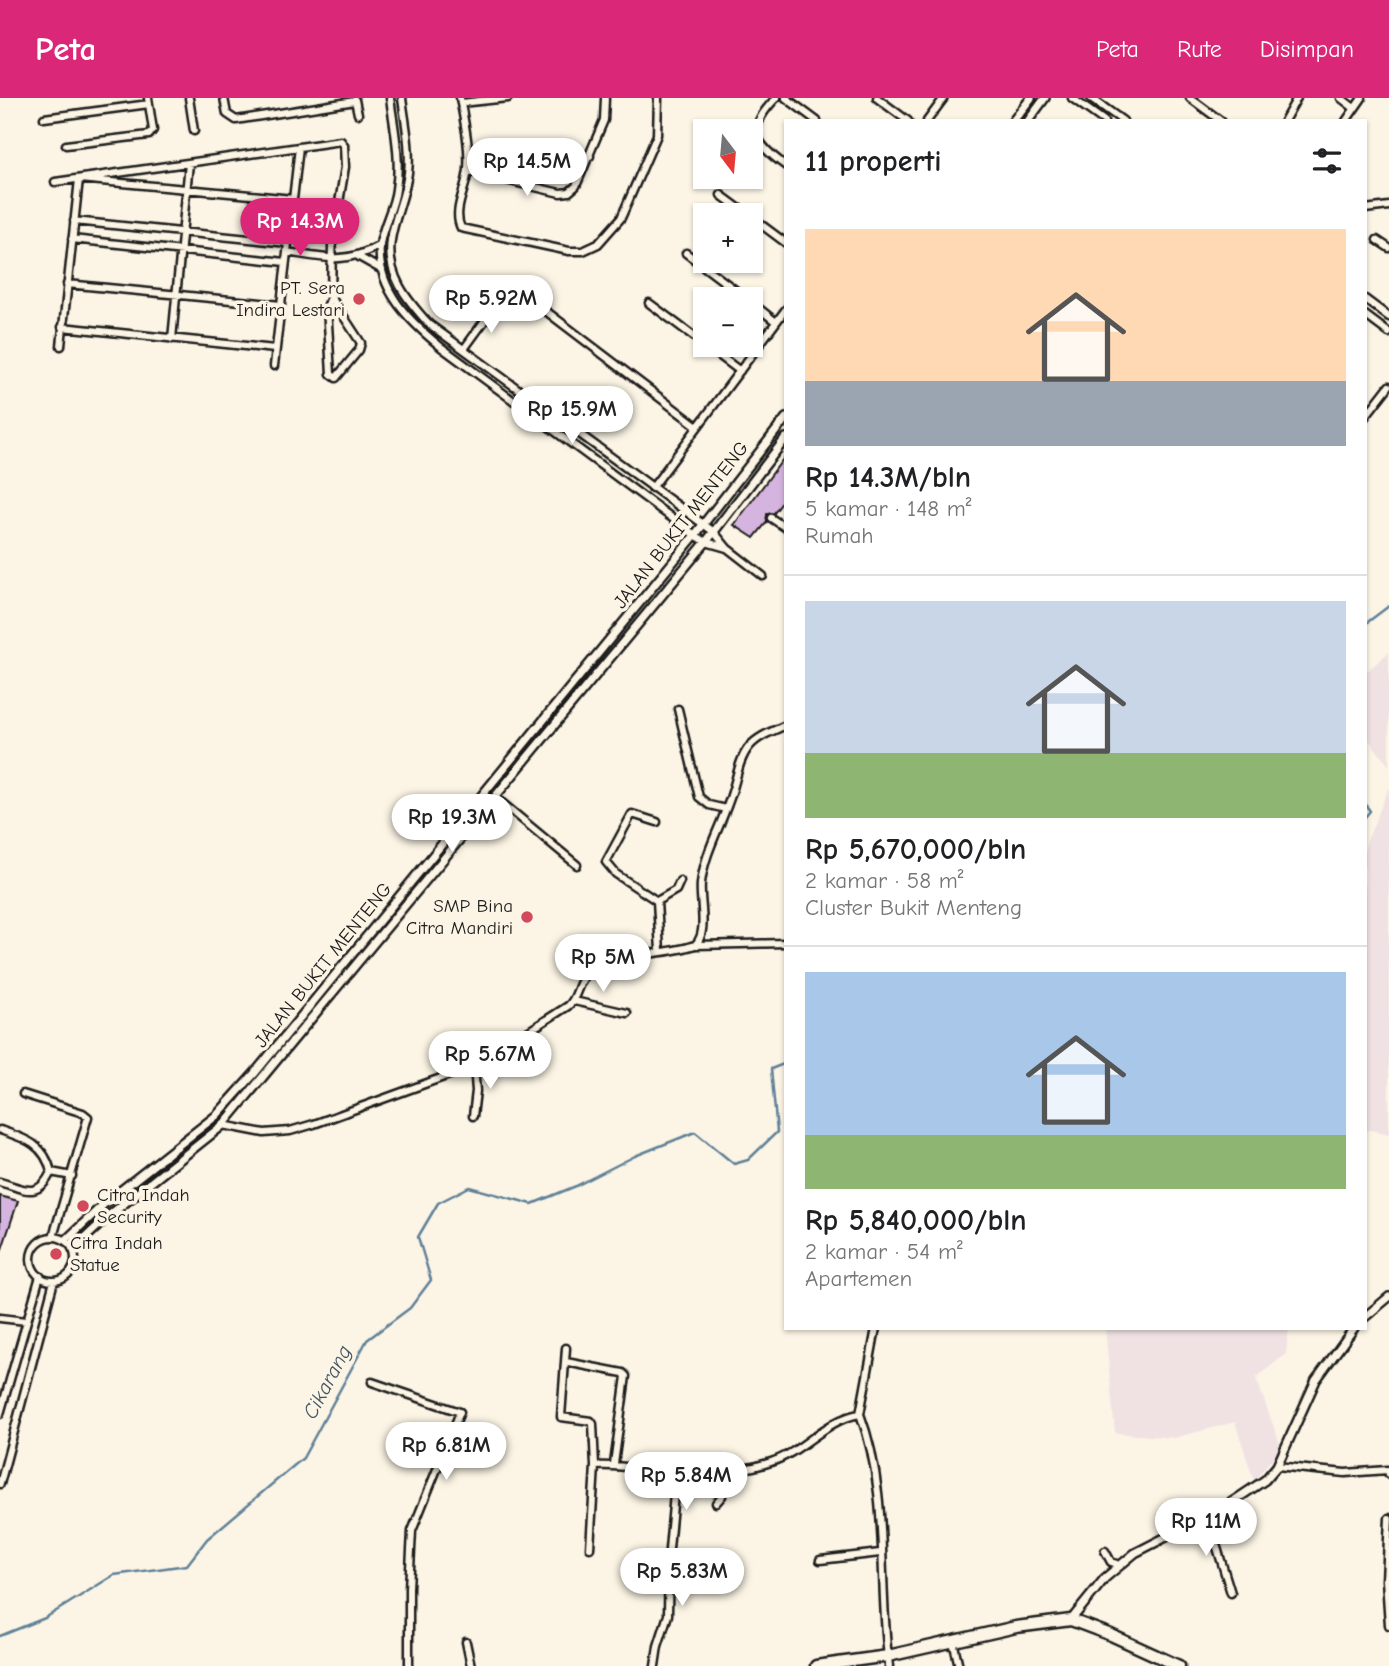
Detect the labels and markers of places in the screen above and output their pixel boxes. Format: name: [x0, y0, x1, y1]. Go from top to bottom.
pin: Rp 14.5M: [455, 139, 599, 198]
pin: Rp 14.3M: [228, 198, 372, 258]
pin: Rp 5.92M: [419, 275, 563, 335]
place label: PT. Sera Indira Lestari: [236, 277, 345, 321]
marker: PT. Sera Indira Lestari: [351, 291, 367, 307]
pin: Rp 15.9M: [500, 386, 644, 446]
pin: Rp 19.3M: [380, 794, 524, 854]
place label: SMP Bina Citra Mandiri: [406, 895, 513, 939]
marker: SMP Bina Citra Mandiri: [519, 909, 535, 925]
pin: Rp 5M: [554, 934, 652, 994]
pin: Rp 5.67M: [418, 1032, 562, 1091]
place label: Citra Indah Security: [97, 1184, 190, 1228]
marker: Citra Indah Security: [75, 1198, 91, 1214]
place label: Citra Indah Statue: [70, 1232, 163, 1276]
marker: Citra Indah Statue: [48, 1246, 64, 1262]
pin: Rp 6.81M: [374, 1422, 518, 1482]
pin: Rp 5.84M: [614, 1452, 758, 1512]
pin: Rp 11M: [1149, 1498, 1263, 1558]
pin: Rp 5.83M: [610, 1548, 754, 1608]

